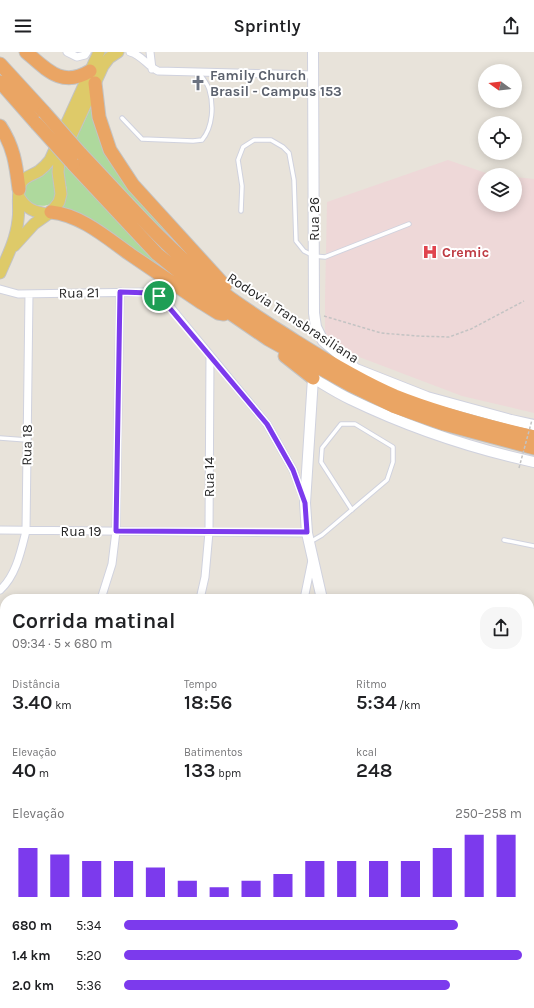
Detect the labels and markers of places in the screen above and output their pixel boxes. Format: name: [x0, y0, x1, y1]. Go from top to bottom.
place label: Family Church Brasil - Campus 153: [210, 67, 342, 100]
church icon: Family Church Brasil - Campus 153: [189, 74, 207, 92]
hospital icon: Cremic: [421, 243, 439, 261]
place label: Cremic: [442, 244, 489, 261]
pin: [142, 279, 176, 313]

